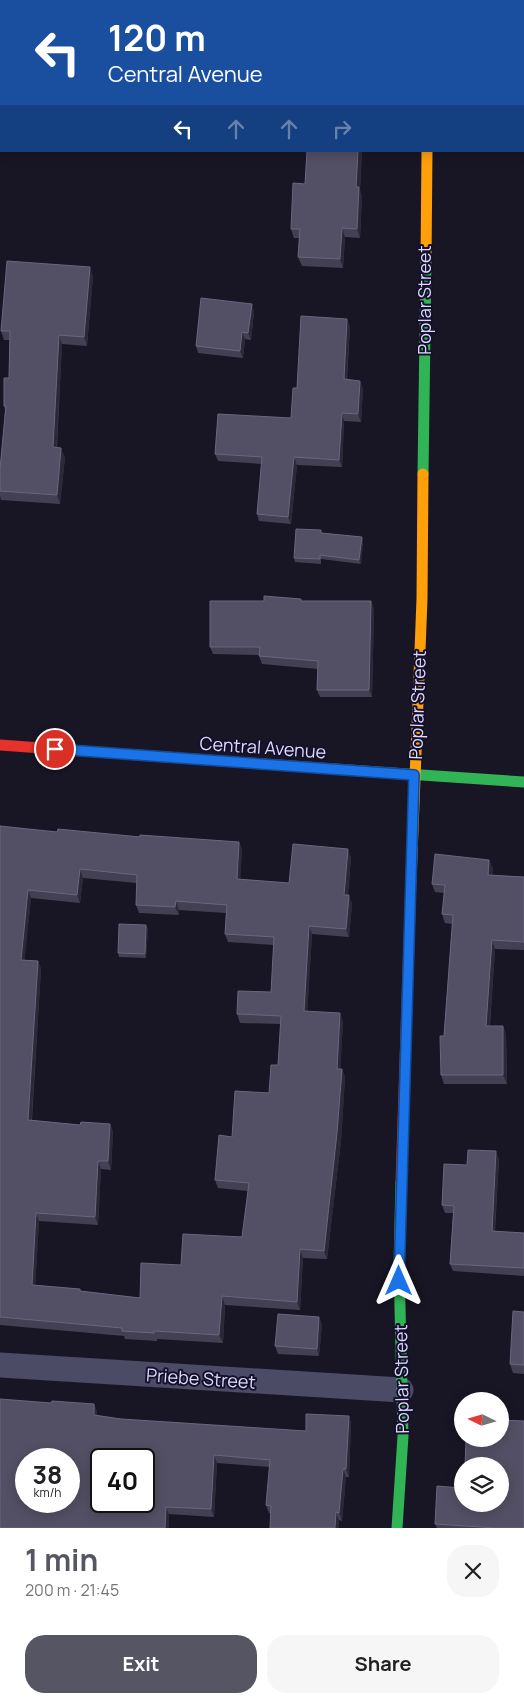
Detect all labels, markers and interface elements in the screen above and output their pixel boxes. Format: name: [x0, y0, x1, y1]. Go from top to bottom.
text: 120 m: [108, 14, 206, 62]
icon: left: [25, 20, 90, 85]
text: Central Avenue: [108, 59, 263, 89]
icon: left: [169, 115, 197, 143]
icon: ahead: [222, 115, 250, 143]
icon: ahead: [275, 115, 303, 143]
icon: right: [328, 115, 356, 143]
street label: Poplar Street: [412, 245, 436, 355]
street label: Poplar Street: [403, 650, 431, 760]
pin: [34, 728, 76, 770]
street label: Central Avenue: [199, 731, 327, 763]
icon: arrive: [41, 735, 69, 763]
position arrow: [372, 1254, 424, 1306]
street label: Poplar Street: [388, 1324, 414, 1434]
street label: Priebe Street: [145, 1362, 257, 1394]
north arrow: [454, 1392, 509, 1448]
map controls: [454, 1392, 509, 1512]
speed limit sign: 40: [90, 1448, 155, 1513]
text: 38: [33, 1457, 62, 1492]
button: layers: [454, 1457, 509, 1512]
text: km/h: [34, 1484, 61, 1501]
text: 1 min: [25, 1539, 98, 1580]
button: close: [447, 1545, 499, 1597]
text: 200 m · 21:45: [25, 1579, 119, 1601]
button: Exit: [25, 1635, 257, 1693]
button: Share: [267, 1635, 499, 1693]

